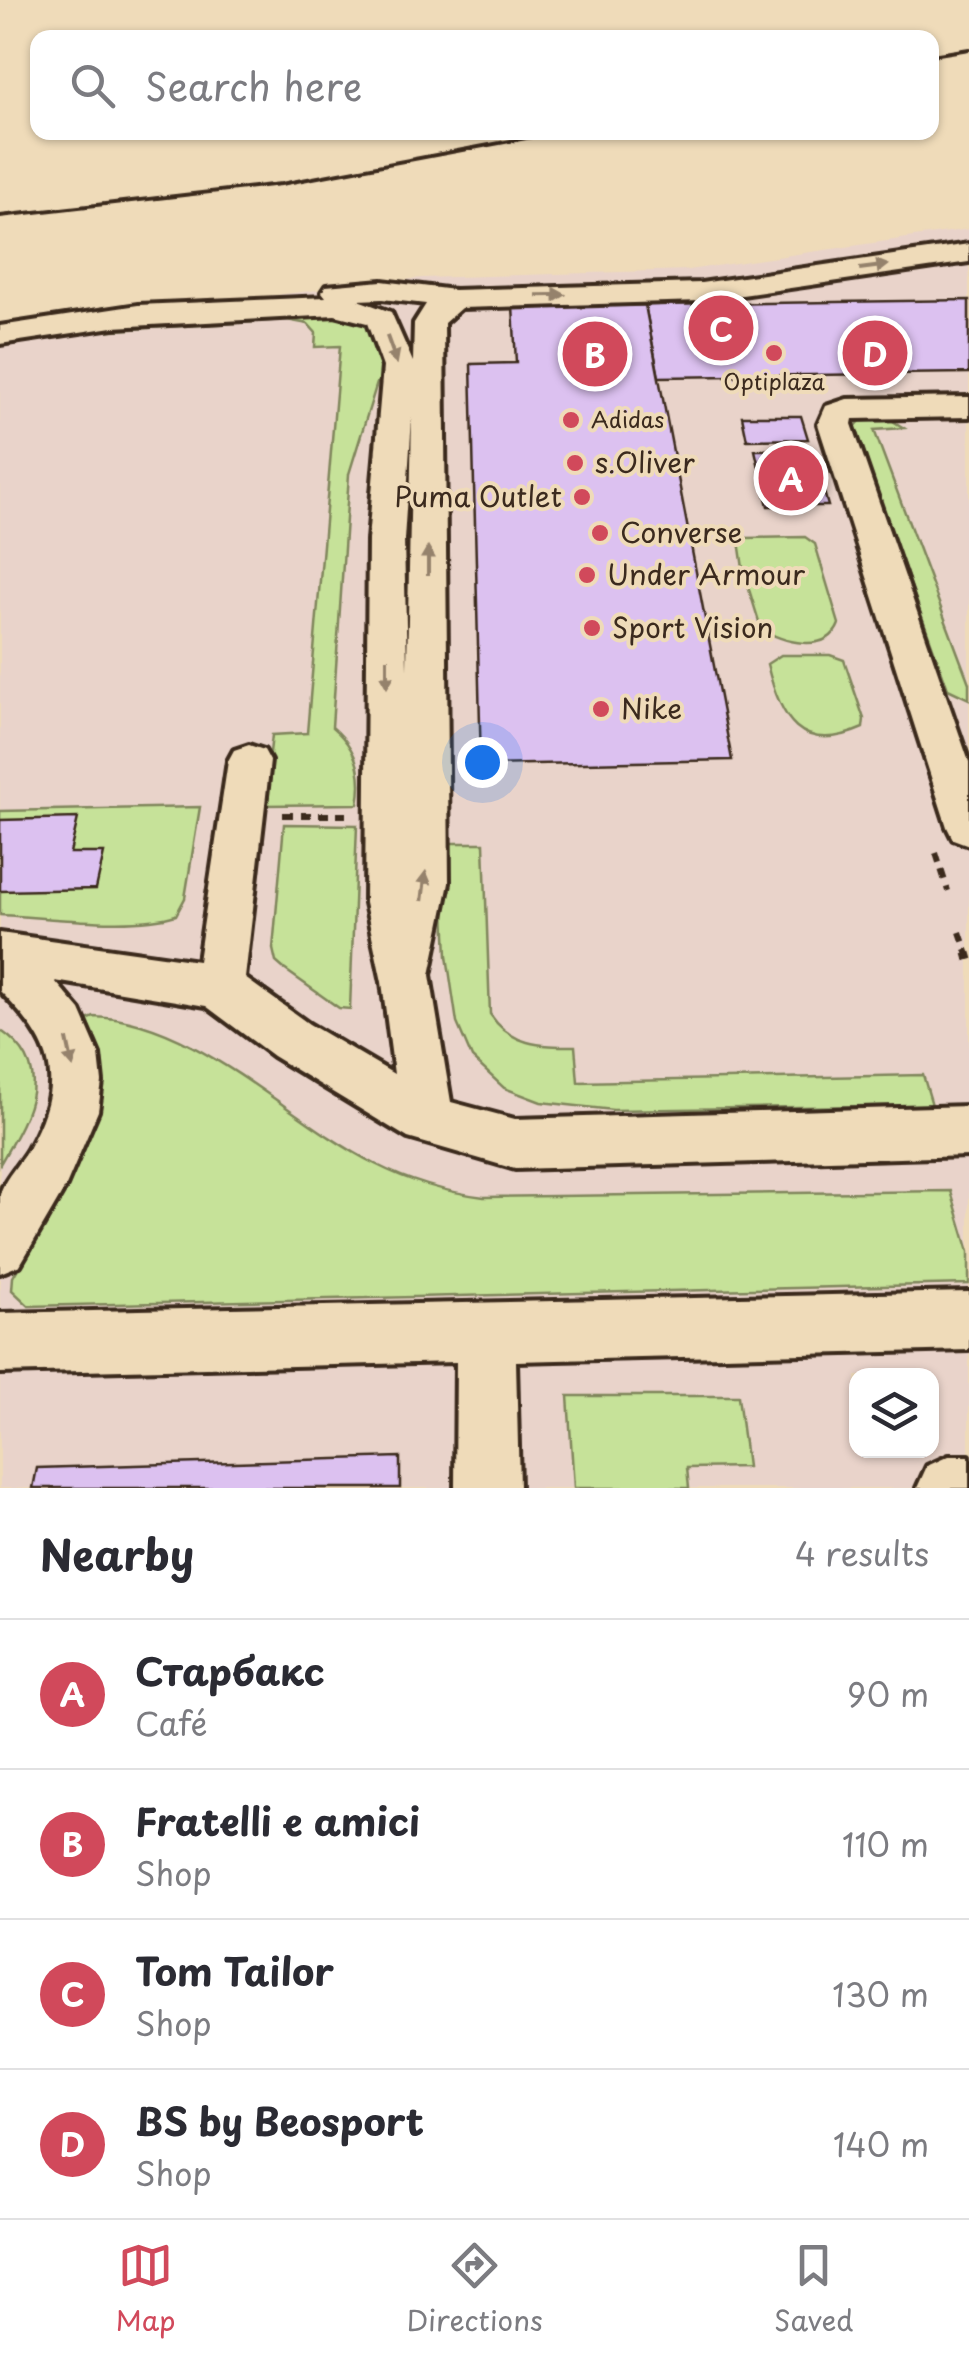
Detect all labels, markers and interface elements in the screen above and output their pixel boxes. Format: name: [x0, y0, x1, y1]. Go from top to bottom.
search box: [30, 30, 939, 140]
text: Search here: [145, 57, 362, 114]
icon: search: [65, 58, 120, 113]
one-way arrow: [859, 259, 891, 275]
one-way arrow: [536, 287, 568, 303]
pin: C: [688, 290, 754, 366]
pin: B: [562, 316, 628, 392]
pin: D: [842, 316, 908, 390]
one-way arrow: [385, 335, 401, 365]
marker: Optiplaza: [763, 342, 785, 364]
place label: Optiplaza: [723, 364, 826, 397]
place label: Adidas: [591, 402, 664, 435]
marker: Adidas: [560, 409, 582, 431]
place label: s.Oliver: [595, 440, 695, 483]
pin: A: [758, 440, 824, 516]
marker: s.Oliver: [564, 452, 586, 474]
place label: Puma Outlet: [394, 474, 562, 517]
marker: Puma Outlet: [571, 486, 593, 508]
place label: Converse: [620, 510, 742, 553]
marker: Converse: [589, 522, 611, 544]
one-way arrow: [420, 545, 436, 577]
place label: Under Armour: [607, 552, 805, 595]
marker: Under Armour: [576, 564, 598, 586]
place label: Sport Vision: [612, 605, 773, 648]
marker: Sport Vision: [581, 617, 603, 639]
one-way arrow: [379, 658, 395, 690]
place label: Nike: [621, 686, 682, 729]
marker: Nike: [590, 698, 612, 720]
your location: [457, 737, 508, 788]
one-way arrow: [416, 870, 432, 901]
one-way arrow: [63, 1038, 78, 1069]
map controls: [849, 1368, 939, 1458]
button: layers: [849, 1368, 939, 1458]
text: Nearby: [40, 1522, 194, 1585]
text: 4 results: [795, 1529, 929, 1577]
text: Старбакс: [135, 1642, 325, 1699]
text: A: [60, 1670, 85, 1718]
text: 90 m: [847, 1670, 929, 1718]
text: Café: [135, 1699, 207, 1747]
text: Fratelli e amici: [135, 1792, 420, 1849]
text: B: [62, 1820, 83, 1868]
text: 110 m: [842, 1820, 929, 1868]
text: Shop: [135, 1849, 212, 1897]
text: Tom Tailor: [135, 1942, 334, 1999]
text: C: [60, 1970, 85, 2018]
text: 130 m: [832, 1970, 929, 2018]
text: Shop: [135, 1999, 212, 2047]
text: BS by Beosport: [135, 2092, 424, 2149]
text: D: [60, 2120, 85, 2168]
text: 140 m: [833, 2120, 929, 2168]
text: Shop: [135, 2149, 212, 2197]
tab: Map: [116, 2238, 175, 2341]
tab: Directions: [407, 2238, 543, 2341]
tab: Saved: [774, 2238, 853, 2341]

